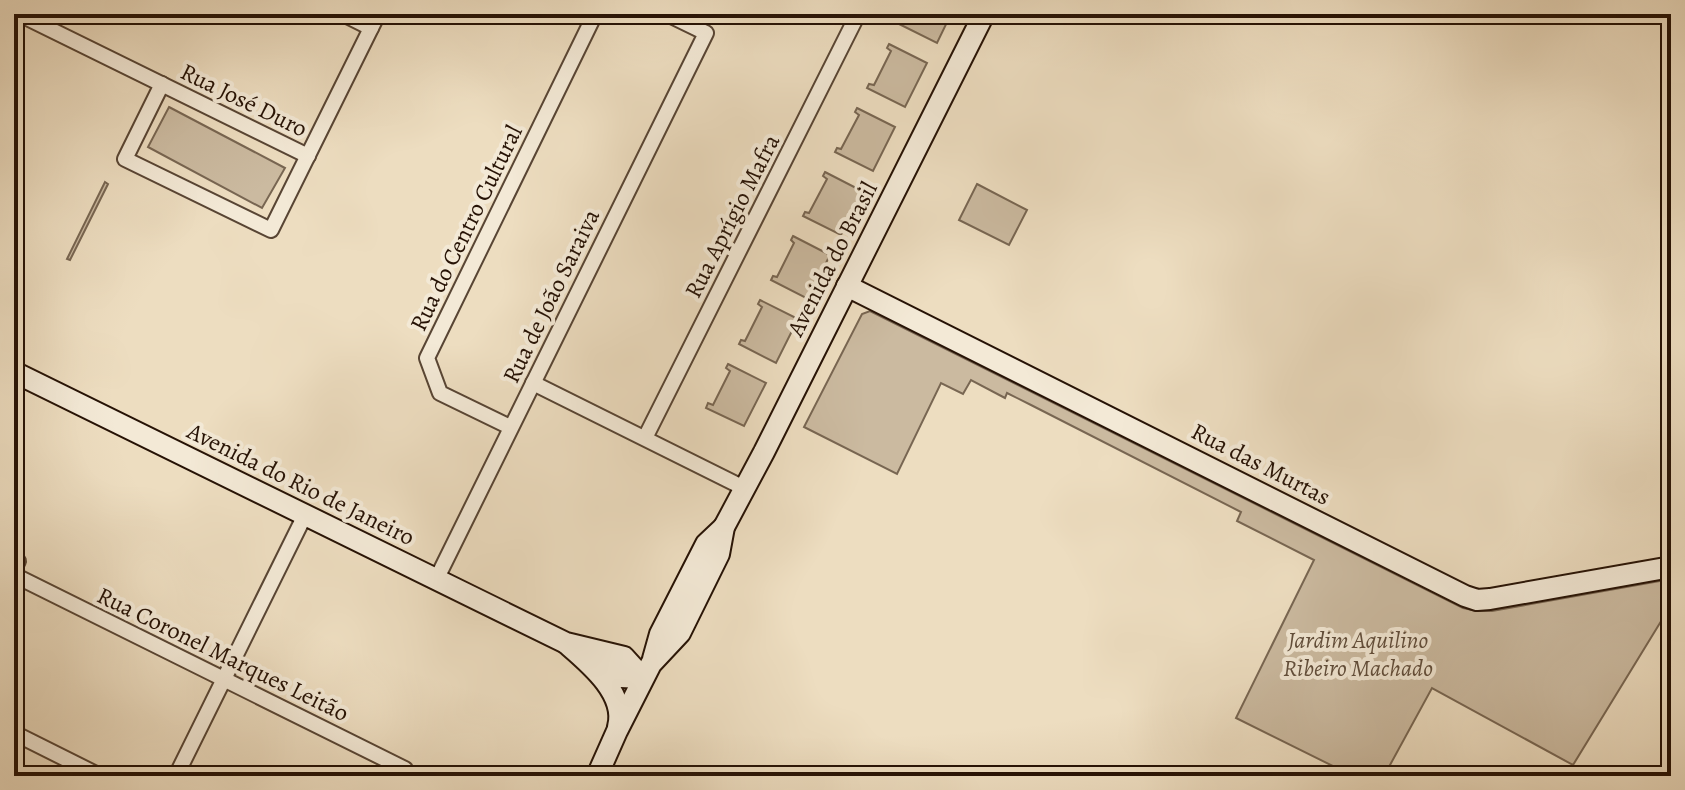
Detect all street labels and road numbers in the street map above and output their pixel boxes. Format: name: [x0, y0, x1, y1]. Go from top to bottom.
street label: Rua José Duro: [175, 55, 313, 145]
street label: Rua do Centro Cultural: [402, 120, 530, 336]
street label: Rua Aprígio Mafra: [677, 128, 787, 303]
street label: Avenida do Brasil: [779, 176, 885, 343]
street label: Rua de João Saraiva: [495, 203, 607, 388]
street label: Avenida do Rio de Janeiro: [181, 415, 420, 553]
street label: Rua das Murtas: [1186, 415, 1336, 513]
street label: Rua Coronel Marques Leitão: [92, 579, 354, 729]

